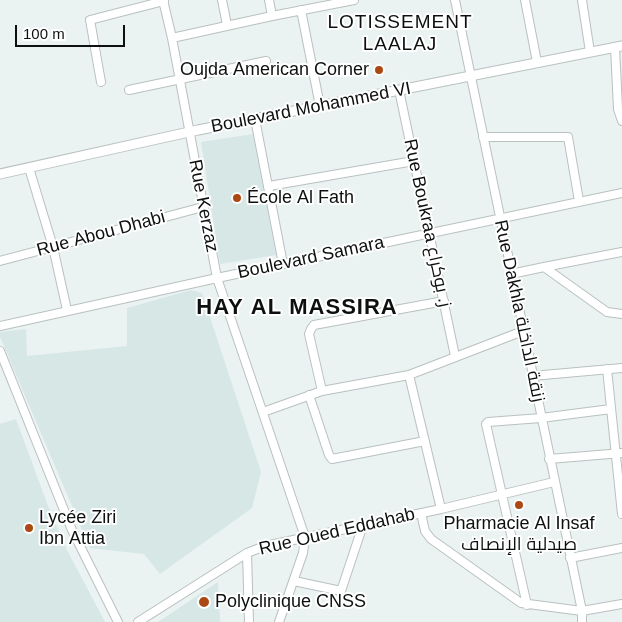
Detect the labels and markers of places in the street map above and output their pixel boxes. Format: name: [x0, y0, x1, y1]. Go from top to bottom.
place label: Oujda American Corner: [180, 59, 369, 81]
marker: Oujda American Corner: [373, 64, 385, 76]
place label: École Al Fath: [247, 187, 354, 209]
marker: École Al Fath: [231, 192, 243, 204]
marker: Pharmacie Al Insaf صيدلية الإنصاف: [513, 499, 525, 511]
place label: Lycée Ziri Ibn Attia: [39, 507, 116, 550]
place label: Pharmacie Al Insaf صيدلية الإنصاف: [443, 513, 595, 556]
marker: Lycée Ziri Ibn Attia: [23, 522, 35, 534]
place label: Polyclinique CNSS: [215, 591, 366, 613]
marker: Polyclinique CNSS: [197, 595, 211, 609]

